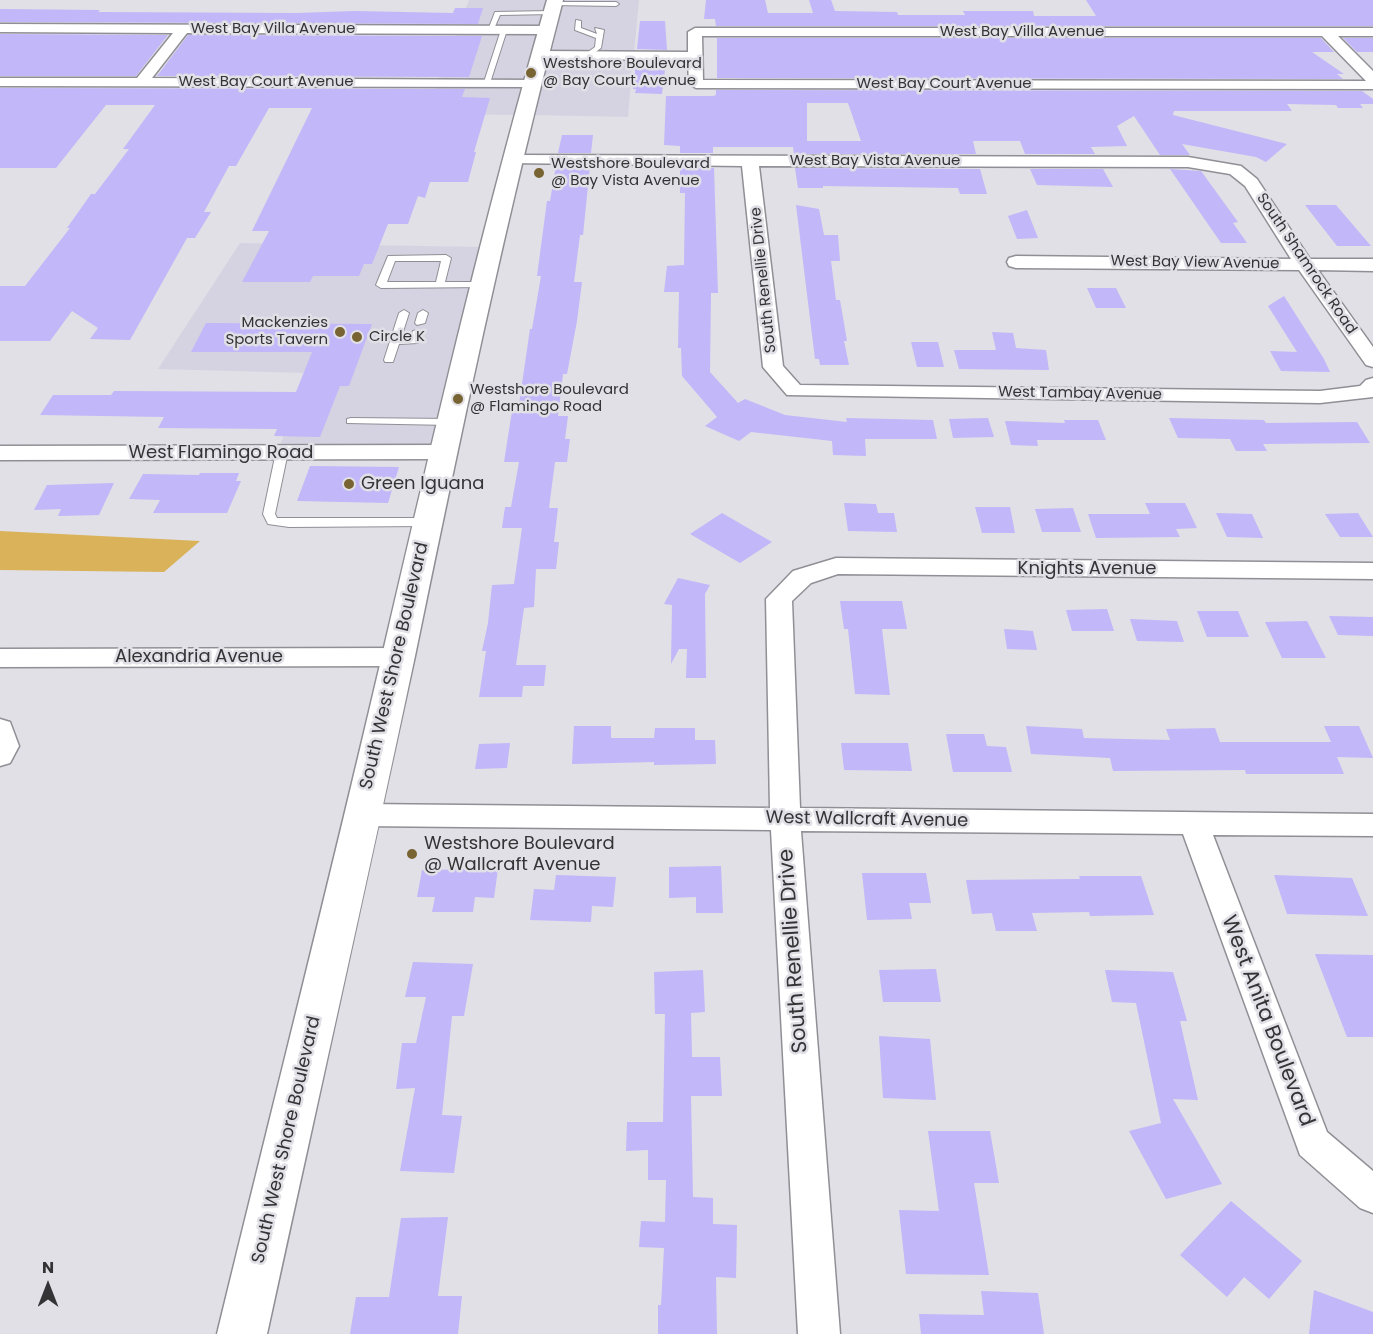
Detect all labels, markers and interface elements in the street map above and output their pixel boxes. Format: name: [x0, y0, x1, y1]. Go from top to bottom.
street label: West Bay Villa Avenue: [191, 20, 355, 38]
street label: West Bay Villa Avenue: [940, 23, 1104, 41]
place label: Westshore Boulevard @ Bay Court Avenue: [543, 55, 702, 90]
marker: Westshore Boulevard @ Bay Court Avenue: [524, 66, 538, 80]
street label: West Bay Court Avenue: [178, 73, 354, 91]
street label: West Bay Court Avenue: [856, 75, 1032, 93]
street label: West Bay Vista Avenue: [790, 152, 960, 170]
place label: Westshore Boulevard @ Bay Vista Avenue: [551, 155, 710, 190]
marker: Westshore Boulevard @ Bay Vista Avenue: [532, 166, 546, 180]
street label: South Shamrock Road: [1252, 190, 1360, 338]
street label: South Renellie Drive: [747, 206, 781, 354]
street label: West Bay View Avenue: [1110, 253, 1280, 273]
place label: Mackenzies Sports Tavern: [225, 314, 328, 349]
marker: Mackenzies Sports Tavern: [333, 325, 347, 339]
place label: Circle K: [369, 328, 425, 346]
marker: Circle K: [350, 330, 364, 344]
place label: Westshore Boulevard @ Flamingo Road: [470, 381, 629, 416]
street label: West Tambay Avenue: [998, 384, 1162, 404]
marker: Westshore Boulevard @ Flamingo Road: [451, 392, 465, 406]
street label: West Flamingo Road: [129, 442, 313, 464]
place label: Green Iguana: [361, 473, 484, 495]
marker: Green Iguana: [342, 477, 356, 491]
street label: South West Shore Boulevard: [356, 540, 434, 792]
street label: Knights Avenue: [1018, 558, 1156, 580]
street label: Alexandria Avenue: [115, 646, 283, 668]
street label: West Wallcraft Avenue: [765, 807, 969, 833]
place label: Westshore Boulevard @ Wallcraft Avenue: [424, 833, 615, 876]
marker: Westshore Boulevard @ Wallcraft Avenue: [405, 847, 419, 861]
street label: South Renellie Drive: [774, 848, 814, 1054]
street label: West Anita Boulevard: [1215, 912, 1319, 1130]
street label: South West Shore Boulevard: [248, 1014, 326, 1266]
north arrow: [18, 1256, 78, 1316]
text: N: [42, 1256, 54, 1279]

